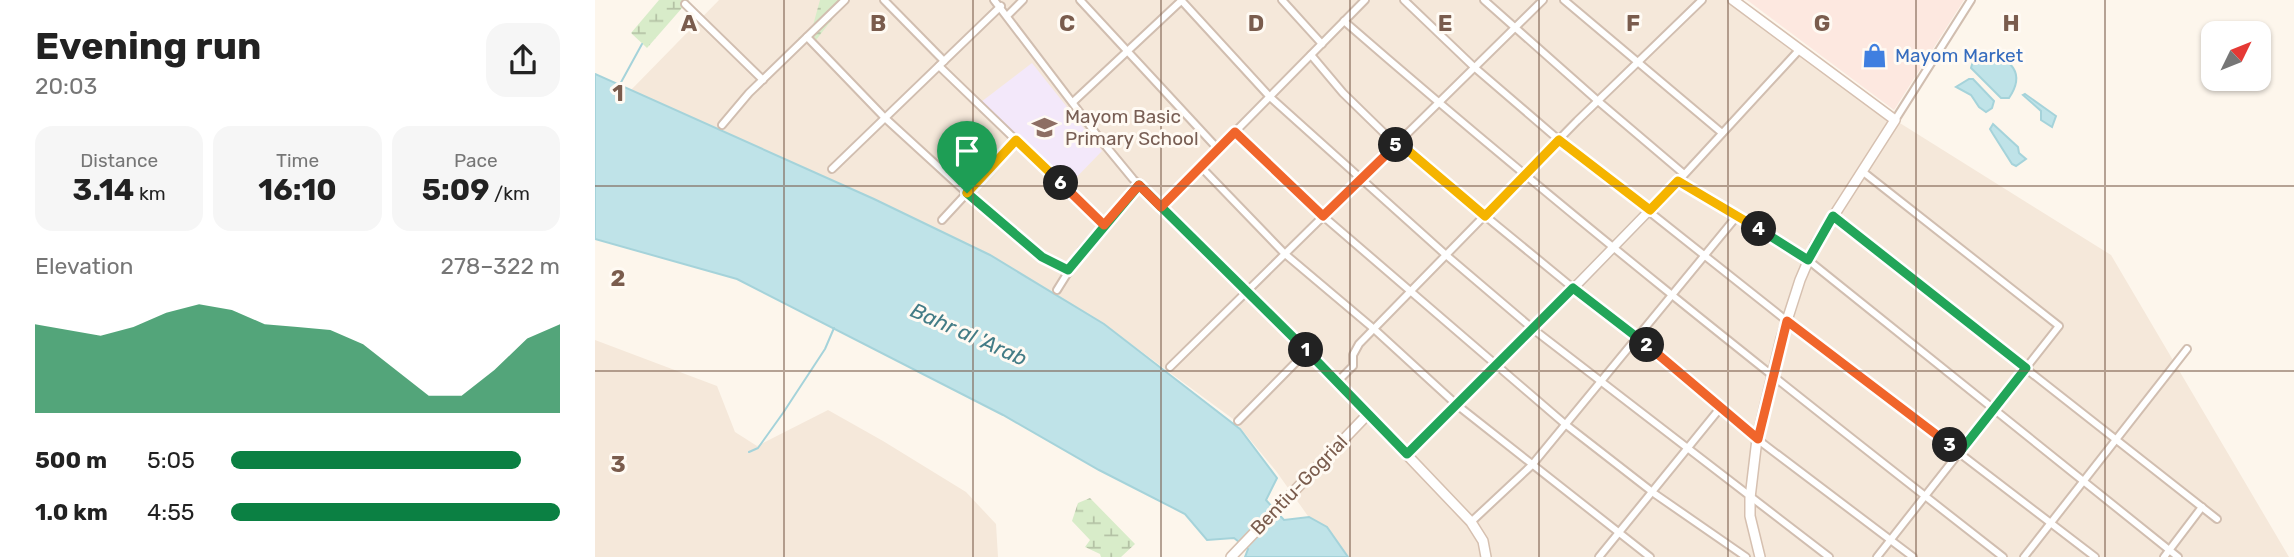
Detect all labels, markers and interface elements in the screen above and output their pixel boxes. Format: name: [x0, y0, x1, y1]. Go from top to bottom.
text: A: [681, 9, 698, 37]
text: B: [870, 9, 886, 37]
text: C: [1059, 9, 1075, 37]
text: D: [1248, 9, 1264, 37]
text: E: [1438, 9, 1452, 37]
text: F: [1626, 9, 1640, 37]
text: G: [1814, 9, 1830, 37]
text: H: [2002, 9, 2020, 37]
north arrow: [2201, 21, 2271, 91]
map controls: [2201, 21, 2271, 91]
text: Evening run: [35, 23, 261, 69]
button: share: [486, 23, 560, 97]
shop icon: Mayom Market: [1861, 41, 1889, 69]
place label: Mayom Market: [1895, 44, 2024, 67]
text: 20:03: [35, 72, 97, 100]
text: 1: [612, 79, 624, 107]
place label: Mayom Basic Primary School: [1065, 105, 1199, 150]
school or university icon: Mayom Basic Primary School: [1031, 113, 1059, 141]
pin: [937, 121, 997, 193]
pin: 5: [1379, 128, 1413, 162]
icon: arrive: [948, 132, 986, 170]
text: 5: [1389, 133, 1402, 156]
text: Distance: [80, 149, 158, 172]
text: Time: [276, 149, 319, 172]
text: Pace: [454, 149, 498, 172]
pin: 6: [1043, 166, 1079, 200]
text: 6: [1054, 171, 1067, 194]
text: 3.14: [73, 172, 134, 208]
text: 16:10: [258, 172, 337, 208]
text: 5:09: [422, 172, 489, 208]
text: km: [134, 182, 166, 205]
text: /km: [489, 182, 530, 205]
pin: 4: [1741, 212, 1777, 246]
text: 4: [1752, 217, 1765, 240]
text: Elevation: [35, 252, 134, 280]
text: 278–322 m: [440, 252, 560, 280]
text: 2: [611, 264, 625, 292]
water label: Bahr al 'Arab: [907, 297, 1031, 371]
pin: 2: [1629, 328, 1665, 362]
pin: 1: [1289, 332, 1323, 368]
text: 2: [1640, 333, 1653, 356]
text: 1: [1301, 338, 1310, 361]
pin: 3: [1933, 428, 1967, 462]
street label: Bentiu-Gogrial: [1246, 430, 1352, 540]
text: 3: [1943, 433, 1956, 456]
text: 500 m: [35, 446, 107, 474]
text: 5:05: [147, 446, 195, 474]
text: 3: [610, 450, 626, 478]
text: 1.0 km: [35, 498, 108, 526]
text: 4:55: [147, 498, 195, 526]

